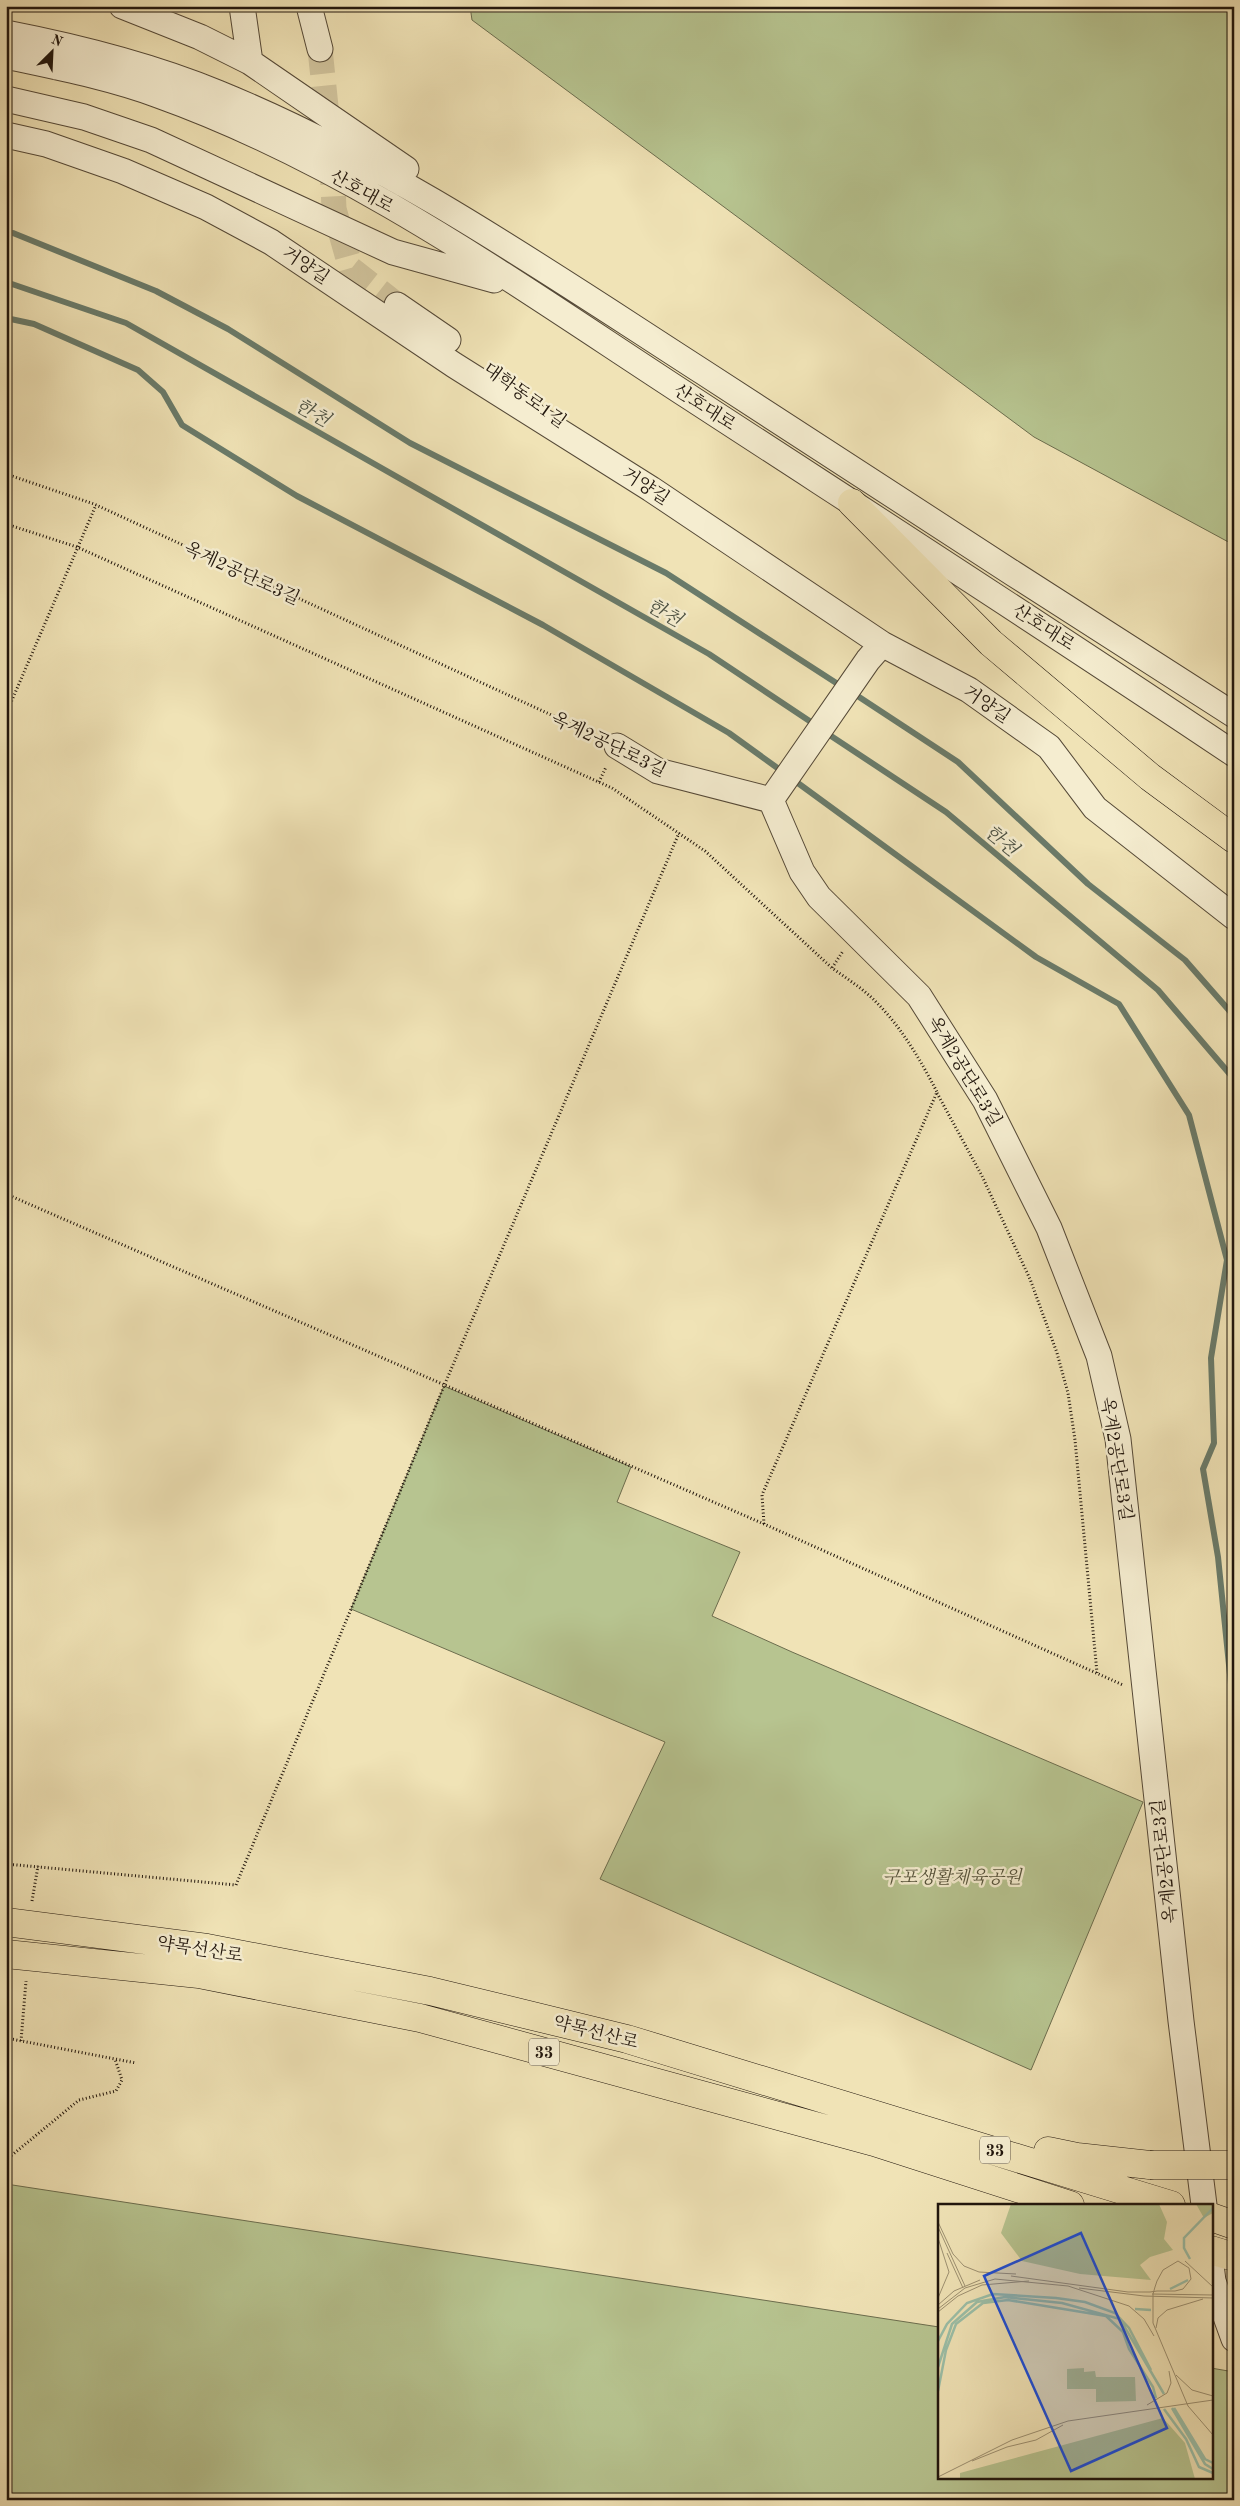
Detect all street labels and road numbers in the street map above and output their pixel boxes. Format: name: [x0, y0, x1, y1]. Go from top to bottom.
street label: 산호대로: [327, 165, 397, 217]
street label: 거양길: [279, 243, 333, 288]
street label: 대학동로1길: [480, 359, 570, 432]
street label: 산호대로: [670, 380, 740, 434]
street label: 거양길: [619, 464, 673, 509]
street label: 옥계2공단로3길: [181, 538, 303, 609]
street label: 산호대로: [1009, 600, 1079, 654]
street label: 거양길: [960, 682, 1014, 727]
street label: 옥계2공단로3길: [548, 708, 669, 780]
street label: 옥계2공단로3길: [924, 1013, 1005, 1130]
street label: 옥계2공단로3길: [1097, 1396, 1136, 1522]
street label: 옥계2공단로3길: [1149, 1798, 1180, 1924]
street label: 약목선산로: [155, 1933, 244, 1966]
street label: 약목선산로: [551, 2013, 640, 2052]
road number: 33: [529, 2038, 559, 2066]
road number: 33: [980, 2136, 1010, 2164]

